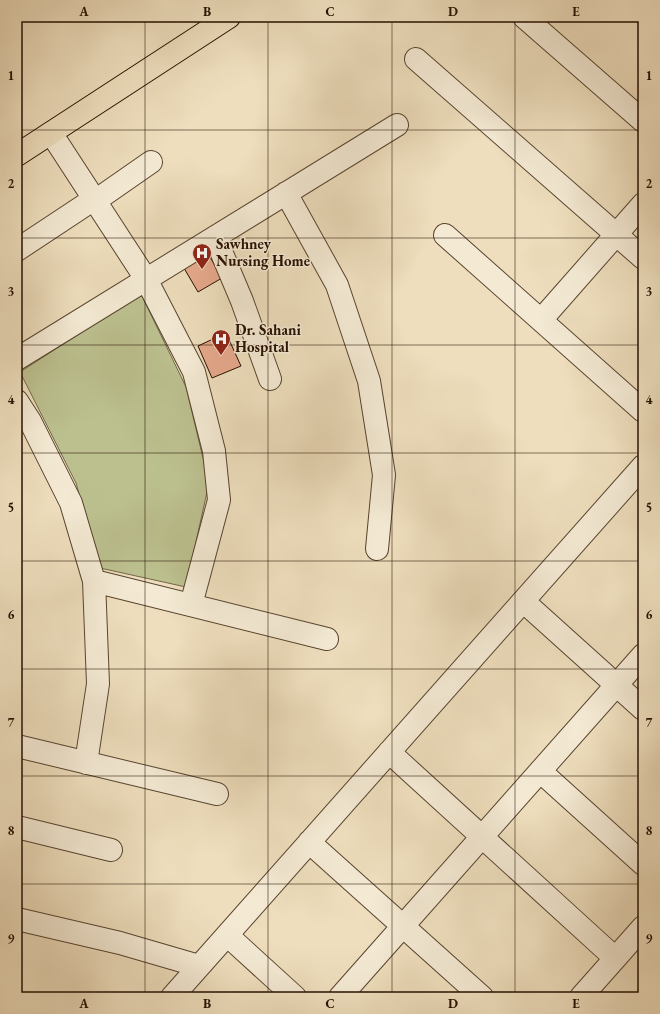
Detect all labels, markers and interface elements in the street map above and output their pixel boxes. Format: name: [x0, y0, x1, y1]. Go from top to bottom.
text: A: [78, 3, 89, 20]
text: B: [203, 3, 211, 20]
text: C: [325, 3, 335, 20]
text: D: [448, 3, 458, 20]
text: E: [572, 3, 580, 20]
text: 1: [8, 67, 15, 84]
text: 1: [646, 67, 653, 84]
text: 2: [8, 175, 15, 192]
text: 2: [646, 175, 653, 192]
place label: Sawhney Nursing Home: [216, 234, 310, 270]
hospital icon: Sawhney Nursing Home: [191, 242, 213, 270]
text: 3: [8, 283, 15, 300]
text: 3: [646, 283, 653, 300]
place label: Dr. Sahani Hospital: [235, 320, 302, 356]
hospital icon: Dr. Sahani Hospital: [210, 328, 232, 356]
text: 4: [8, 391, 15, 408]
text: 4: [646, 391, 653, 408]
text: 5: [8, 499, 14, 516]
text: 5: [646, 499, 652, 516]
text: 6: [8, 606, 15, 623]
text: 6: [646, 606, 653, 623]
text: 7: [8, 714, 15, 731]
text: 7: [646, 714, 653, 731]
text: 8: [8, 822, 15, 839]
text: 8: [646, 822, 653, 839]
text: 9: [8, 930, 15, 947]
text: 9: [646, 930, 653, 947]
text: A: [78, 995, 89, 1012]
text: B: [203, 995, 211, 1012]
text: C: [325, 995, 335, 1012]
text: D: [448, 995, 458, 1012]
text: E: [572, 995, 580, 1012]

